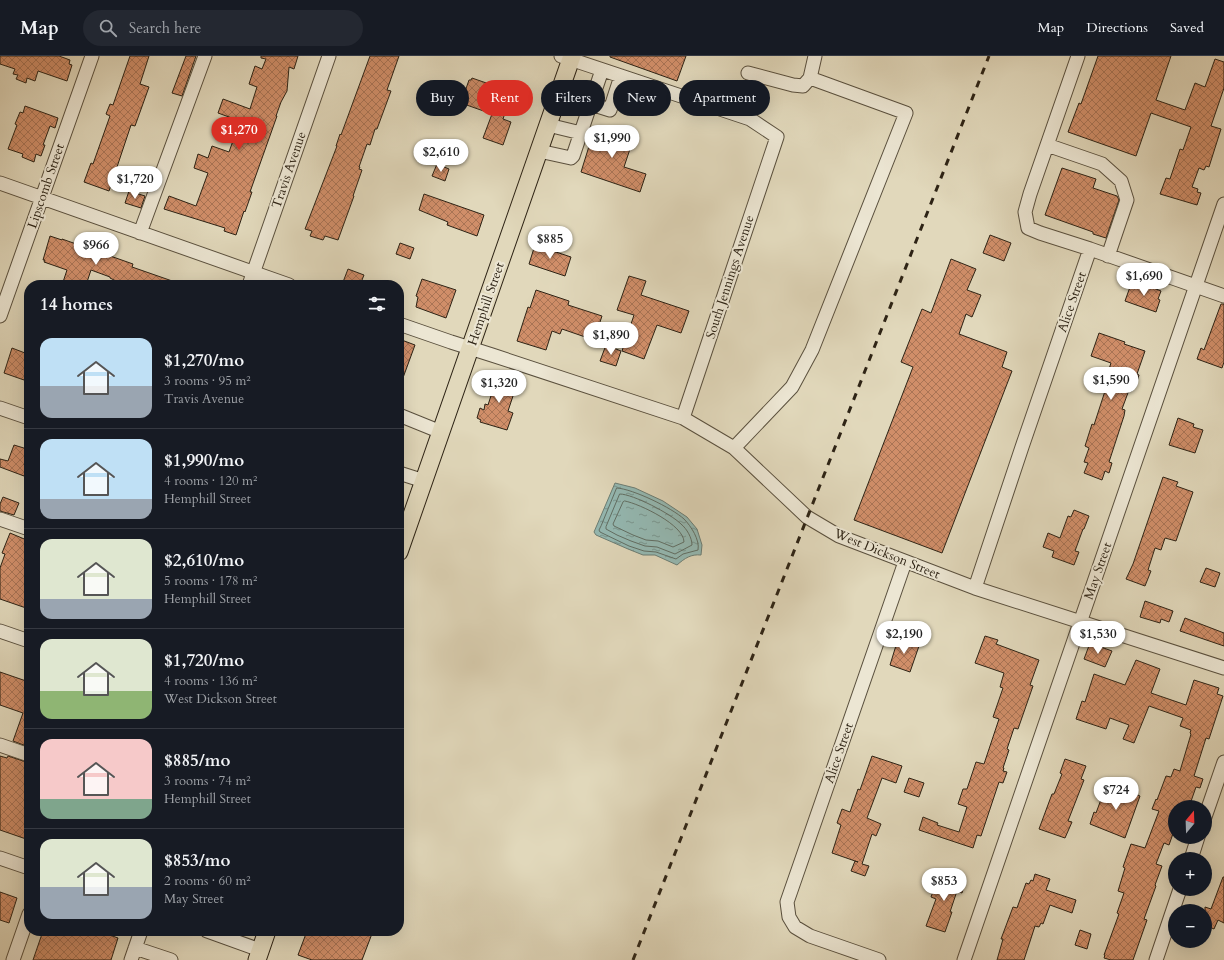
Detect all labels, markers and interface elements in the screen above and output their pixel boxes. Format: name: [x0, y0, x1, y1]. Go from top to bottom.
search box: [83, 10, 363, 46]
text: Map: [20, 15, 59, 41]
icon: search: [97, 17, 119, 39]
text: Search here: [129, 18, 201, 38]
text: Map: [1038, 18, 1064, 37]
text: Directions: [1086, 18, 1148, 37]
text: Saved: [1170, 18, 1204, 37]
chip: Buy: [416, 80, 469, 116]
chip: Rent: [477, 80, 533, 116]
chip: Filters: [541, 80, 605, 116]
chip: New: [613, 80, 671, 116]
chip: Apartment: [679, 80, 770, 116]
pin: $1,270: [206, 117, 272, 151]
text: $1,270: [220, 121, 258, 139]
pin: $1,990: [579, 125, 645, 159]
street label: Travis Avenue: [267, 129, 311, 211]
text: $1,990: [593, 129, 631, 147]
pin: $2,610: [408, 139, 474, 173]
street label: Lipscomb Street: [23, 141, 69, 231]
text: $2,610: [422, 143, 460, 161]
pin: $1,720: [102, 166, 168, 200]
text: $1,720: [116, 170, 154, 188]
street label: South Jennings Avenue: [702, 213, 758, 341]
pin: $885: [526, 226, 574, 260]
text: $885: [537, 230, 563, 248]
pin: $966: [72, 232, 120, 266]
text: $966: [83, 236, 109, 254]
street label: Hemphill Street: [463, 260, 509, 348]
pin: $1,690: [1111, 263, 1177, 297]
text: $1,690: [1125, 267, 1163, 285]
street label: Alice Street: [1053, 269, 1091, 335]
text: 14 homes: [40, 293, 113, 316]
icon: filters: [366, 293, 388, 315]
pin: $1,890: [578, 322, 644, 356]
text: $1,890: [592, 326, 630, 344]
text: $1,270/mo: [164, 349, 244, 372]
icon: home: [72, 354, 120, 402]
pin: $1,590: [1078, 367, 1144, 401]
pin: $1,320: [466, 370, 532, 404]
text: $1,590: [1092, 371, 1130, 389]
text: 3 rooms · 95 m²: [164, 372, 251, 390]
text: $1,320: [480, 374, 518, 392]
text: Travis Avenue: [164, 390, 244, 408]
text: $1,990/mo: [164, 449, 244, 472]
icon: home: [72, 455, 120, 503]
text: 4 rooms · 120 m²: [164, 472, 257, 490]
text: Hemphill Street: [164, 490, 251, 508]
street label: West Dickson Street: [830, 524, 943, 583]
street label: May Street: [1080, 540, 1116, 602]
text: $2,610/mo: [164, 549, 244, 572]
icon: home: [72, 555, 120, 603]
text: 5 rooms · 178 m²: [164, 572, 257, 590]
text: Hemphill Street: [164, 590, 251, 608]
pin: $2,190: [871, 621, 937, 655]
pin: $1,530: [1065, 621, 1131, 655]
text: $2,190: [885, 625, 923, 643]
text: $1,530: [1079, 625, 1117, 643]
text: $1,720/mo: [164, 649, 244, 672]
icon: home: [72, 655, 120, 703]
text: 4 rooms · 136 m²: [164, 672, 257, 690]
text: West Dickson Street: [164, 690, 277, 708]
street label: Alice Street: [820, 720, 858, 786]
text: $885/mo: [164, 749, 230, 772]
icon: home: [72, 755, 120, 803]
text: 3 rooms · 74 m²: [164, 772, 251, 790]
pin: $724: [1092, 777, 1140, 811]
text: $724: [1103, 781, 1129, 799]
text: Hemphill Street: [164, 790, 251, 808]
north arrow: [1168, 800, 1212, 844]
map controls: [1168, 800, 1212, 948]
text: $853/mo: [164, 849, 230, 872]
button: +: [1168, 852, 1212, 896]
icon: home: [72, 855, 120, 903]
pin: $853: [920, 868, 968, 902]
text: 2 rooms · 60 m²: [164, 872, 251, 890]
text: $853: [931, 872, 957, 890]
text: May Street: [164, 890, 224, 908]
button: −: [1168, 904, 1212, 948]

